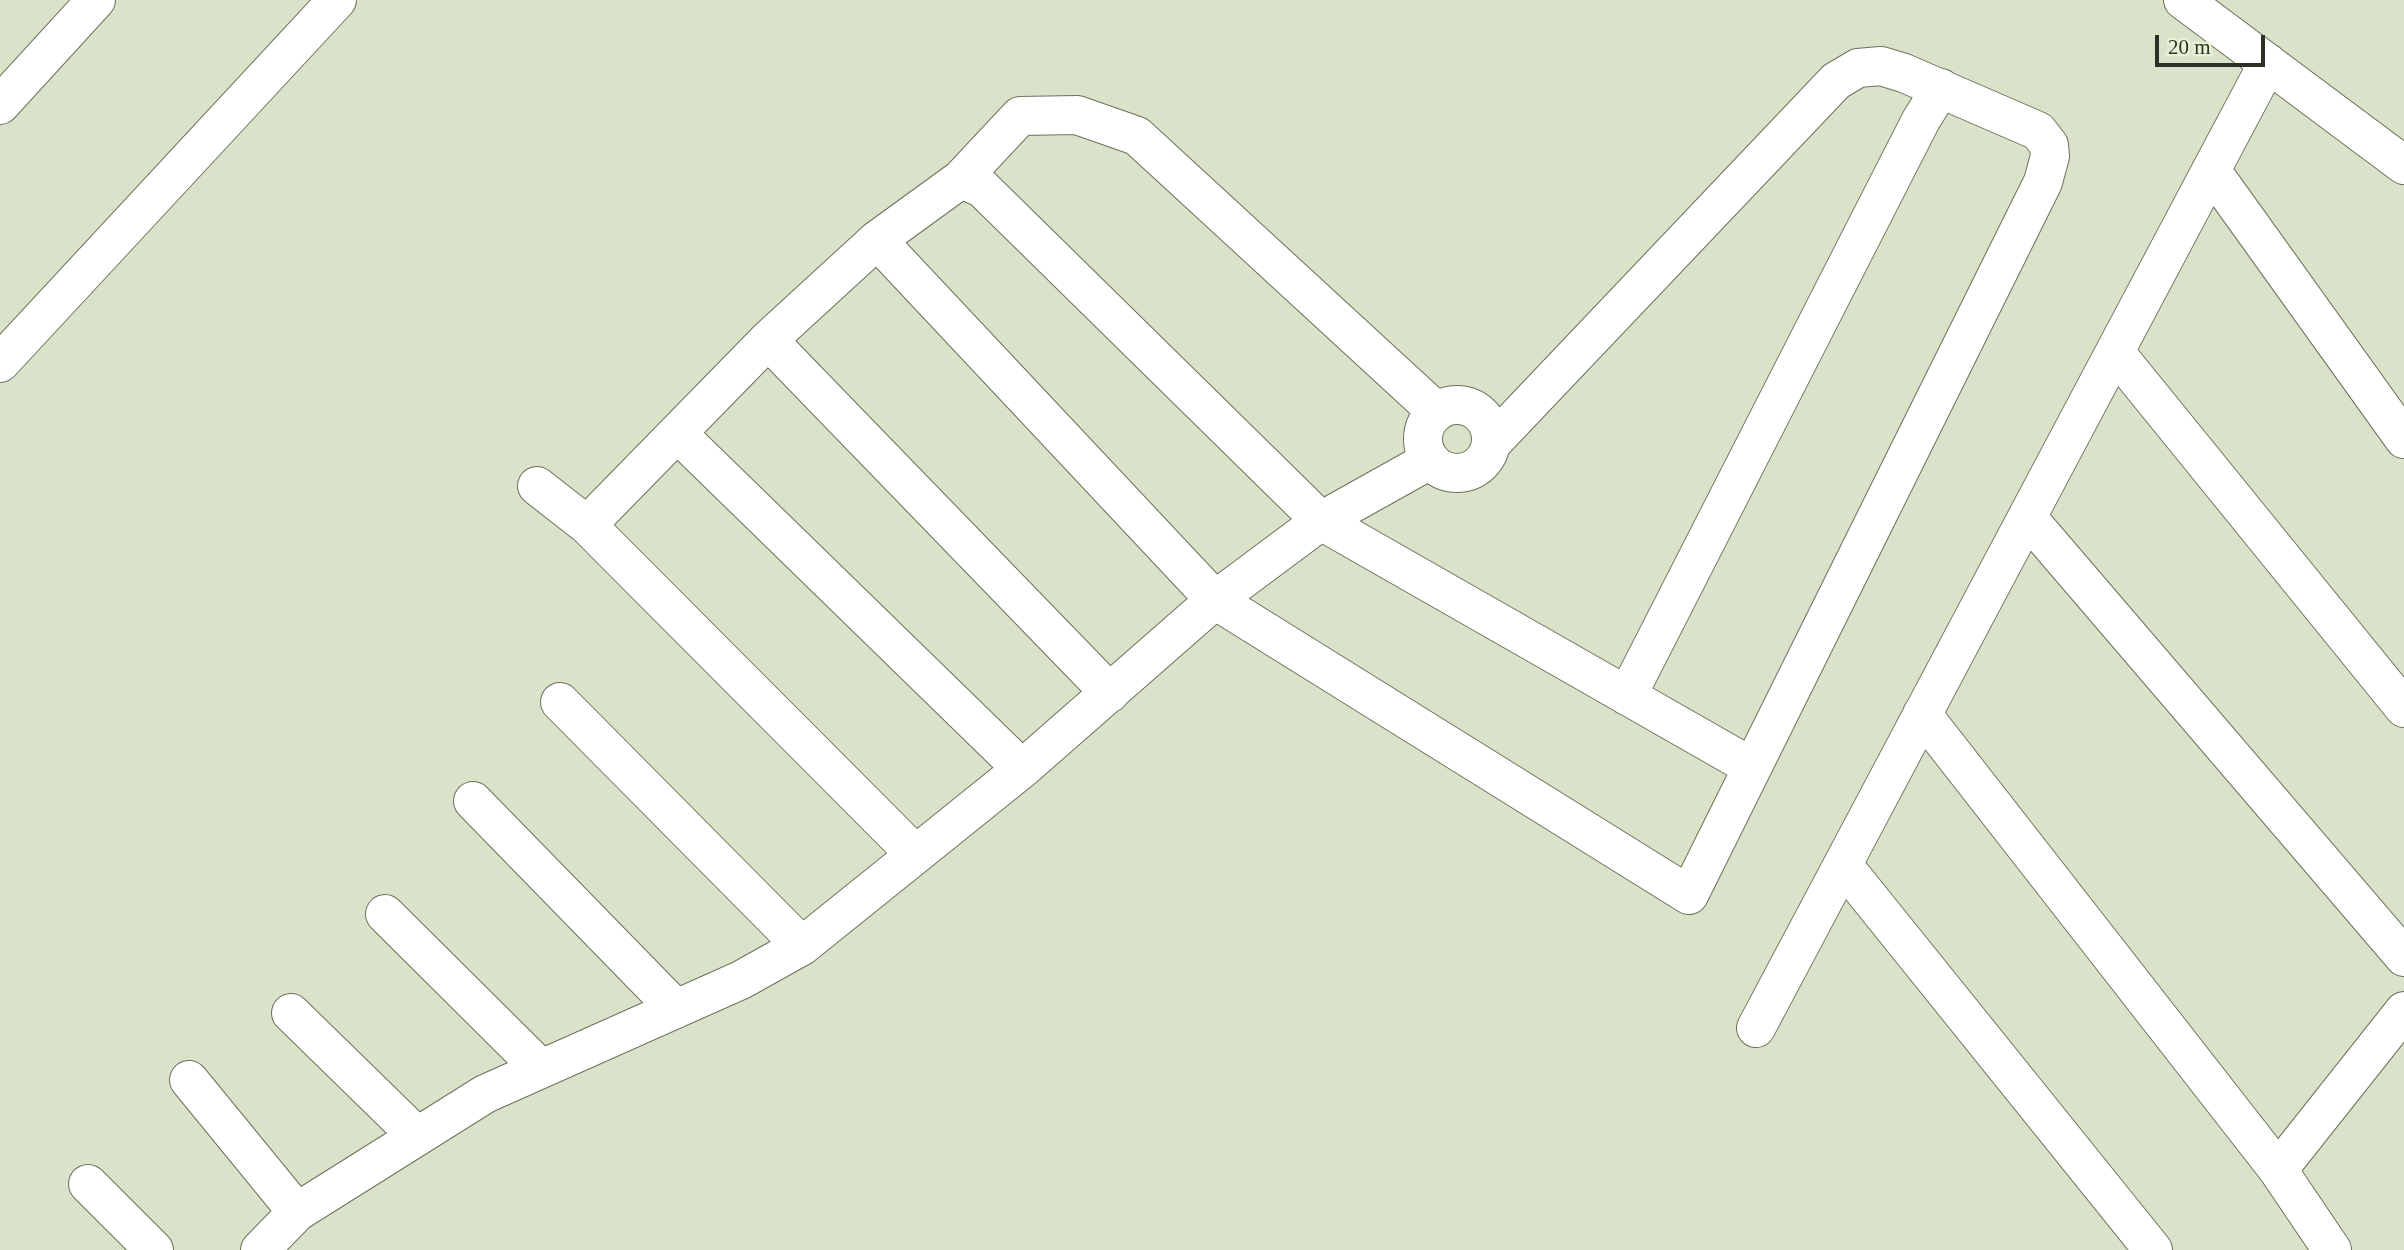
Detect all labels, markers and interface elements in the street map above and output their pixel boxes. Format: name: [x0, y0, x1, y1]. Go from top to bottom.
scale bar: [2159, 21, 2269, 65]
text: 20 m: [2168, 35, 2211, 59]

